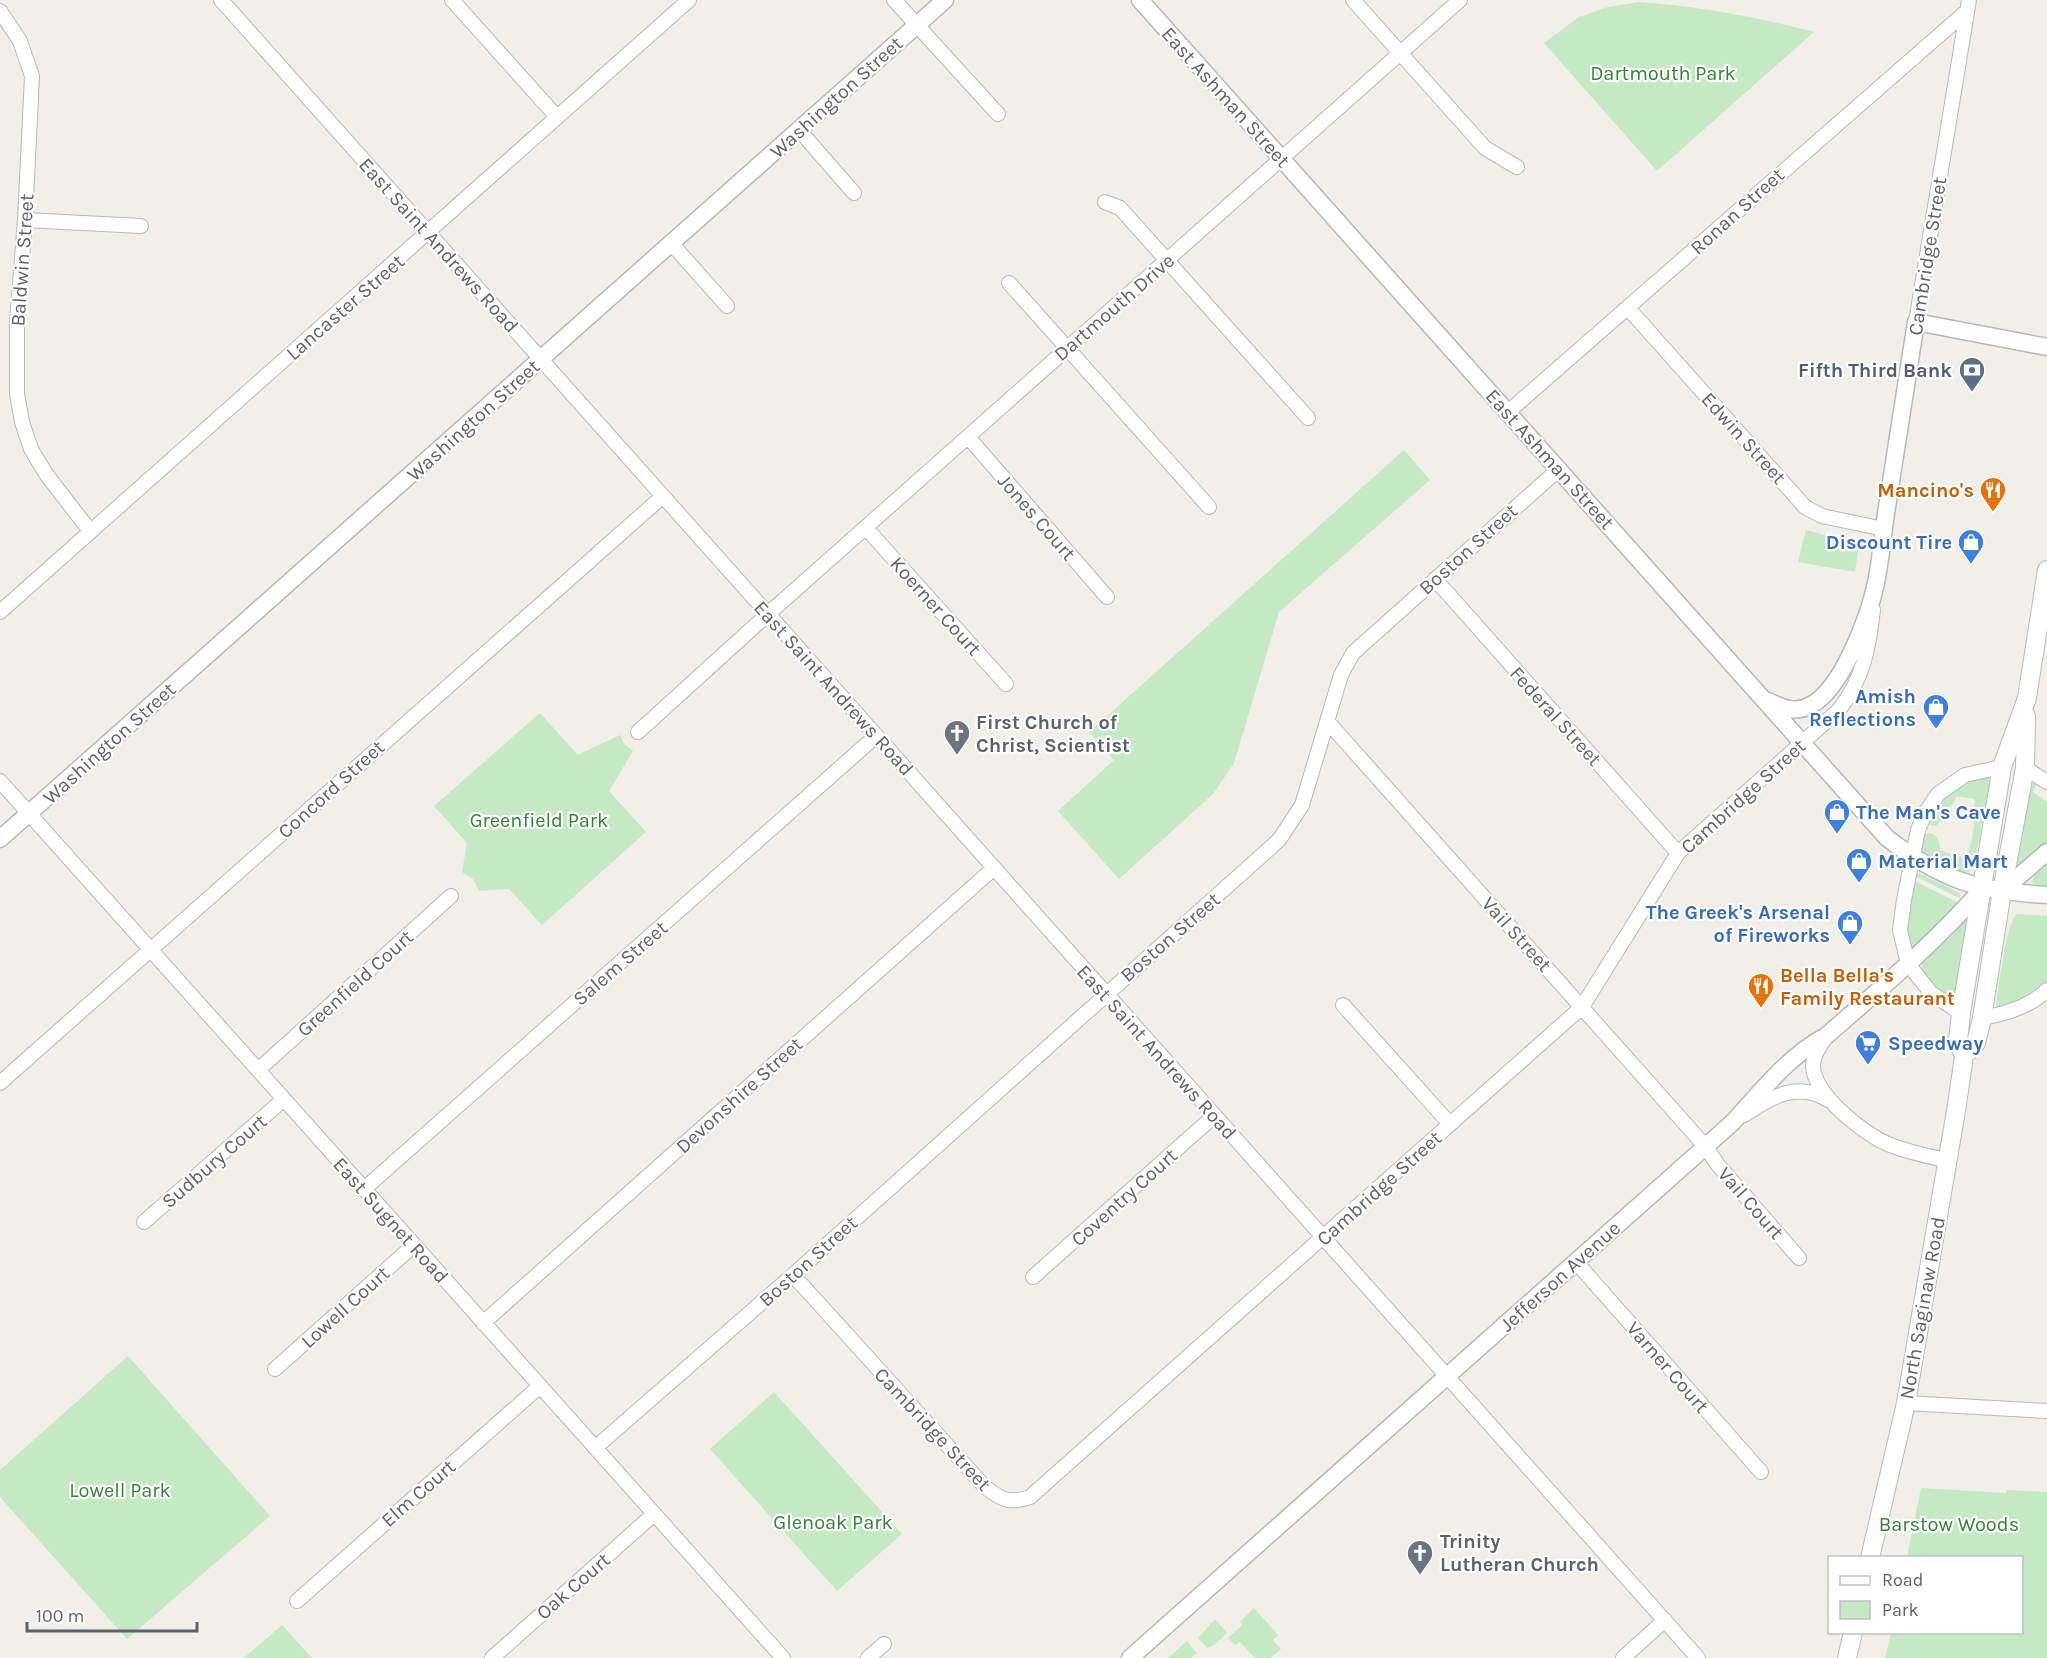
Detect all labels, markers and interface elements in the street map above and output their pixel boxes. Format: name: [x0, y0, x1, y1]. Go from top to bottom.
street label: East Ashman Street: [1157, 23, 1295, 172]
street label: Washington Street: [765, 32, 908, 163]
park label: Dartmouth Park: [1590, 62, 1736, 85]
street label: East Saint Andrews Road: [354, 153, 523, 337]
street label: Ronan Street: [1686, 163, 1789, 259]
street label: Cambridge Street: [1904, 175, 1951, 337]
street label: Baldwin Street: [6, 192, 39, 327]
street label: Dartmouth Drive: [1050, 249, 1179, 366]
street label: Lancaster Street: [282, 250, 409, 365]
street label: Washington Street: [402, 355, 545, 486]
bank icon: Fifth Third Bank: [1957, 355, 1987, 393]
place label: Fifth Third Bank: [1798, 359, 1952, 382]
street label: East Ashman Street: [1481, 385, 1619, 534]
street label: Edwin Street: [1697, 388, 1791, 489]
street label: Jones Court: [993, 470, 1081, 565]
restaurant icon: Mancino's: [1978, 475, 2008, 513]
place label: Mancino's: [1877, 479, 1974, 502]
street label: Boston Street: [1415, 499, 1522, 599]
shop icon: Discount Tire: [1956, 527, 1986, 565]
place label: Discount Tire: [1826, 531, 1952, 554]
street label: Koerner Court: [885, 552, 986, 661]
street label: East Saint Andrews Road: [749, 596, 918, 780]
street label: Federal Street: [1505, 662, 1607, 771]
street label: Washington Street: [38, 678, 181, 809]
place label: Amish Reflections: [1809, 685, 1916, 731]
shop icon: Amish Reflections: [1921, 692, 1951, 730]
place label: First Church of Christ, Scientist: [976, 711, 1130, 757]
church icon: First Church of Christ, Scientist: [942, 718, 972, 756]
street label: Cambridge Street: [1676, 734, 1811, 858]
street label: Concord Street: [273, 735, 390, 843]
shop icon: The Man's Cave: [1822, 797, 1852, 835]
place label: The Man's Cave: [1856, 801, 2001, 824]
park label: Greenfield Park: [470, 809, 608, 832]
shop icon: Material Mart: [1844, 846, 1874, 884]
place label: Material Mart: [1878, 850, 2008, 873]
street label: Boston Street: [1116, 888, 1225, 987]
street label: Vail Street: [1477, 892, 1557, 977]
place label: The Greek's Arsenal of Fireworks: [1646, 901, 1830, 947]
shop icon: The Greek's Arsenal of Fireworks: [1835, 908, 1865, 946]
street label: Salem Street: [569, 916, 673, 1011]
street label: Greenfield Court: [293, 925, 418, 1041]
street label: East Saint Andrews Road: [1072, 960, 1241, 1144]
place label: Bella Bella's Family Restaurant: [1780, 964, 1955, 1010]
restaurant icon: Bella Bella's Family Restaurant: [1746, 971, 1776, 1009]
supermarket icon: Speedway: [1853, 1028, 1883, 1066]
street label: Devonshire Street: [671, 1032, 808, 1158]
place label: Speedway: [1888, 1032, 1983, 1055]
street label: Sudbury Court: [157, 1109, 272, 1213]
street label: Cambridge Street: [1312, 1126, 1447, 1250]
street label: Coventry Court: [1067, 1144, 1182, 1251]
street label: East Sugnet Road: [328, 1153, 453, 1288]
street label: Vail Court: [1713, 1163, 1788, 1244]
street label: Boston Street: [755, 1211, 862, 1311]
street label: North Saginaw Road: [1895, 1215, 1950, 1401]
street label: Jefferson Avenue: [1496, 1216, 1625, 1336]
street label: Lowell Court: [296, 1261, 395, 1353]
street label: Varner Court: [1622, 1317, 1714, 1418]
street label: Cambridge Street: [870, 1363, 996, 1496]
street label: Elm Court: [377, 1455, 460, 1532]
park label: Lowell Park: [69, 1479, 171, 1502]
park label: Glenoak Park: [773, 1511, 893, 1534]
park label: Barstow Woods: [1879, 1513, 2019, 1536]
place label: Trinity Lutheran Church: [1440, 1530, 1599, 1576]
church icon: Trinity Lutheran Church: [1405, 1538, 1435, 1576]
street label: Oak Court: [532, 1548, 615, 1625]
legend: [1828, 1556, 2023, 1634]
text: Road: [1882, 1569, 1923, 1591]
scale bar: [27, 1595, 196, 1633]
text: Park: [1882, 1599, 1919, 1621]
text: 100 m: [36, 1605, 84, 1627]

